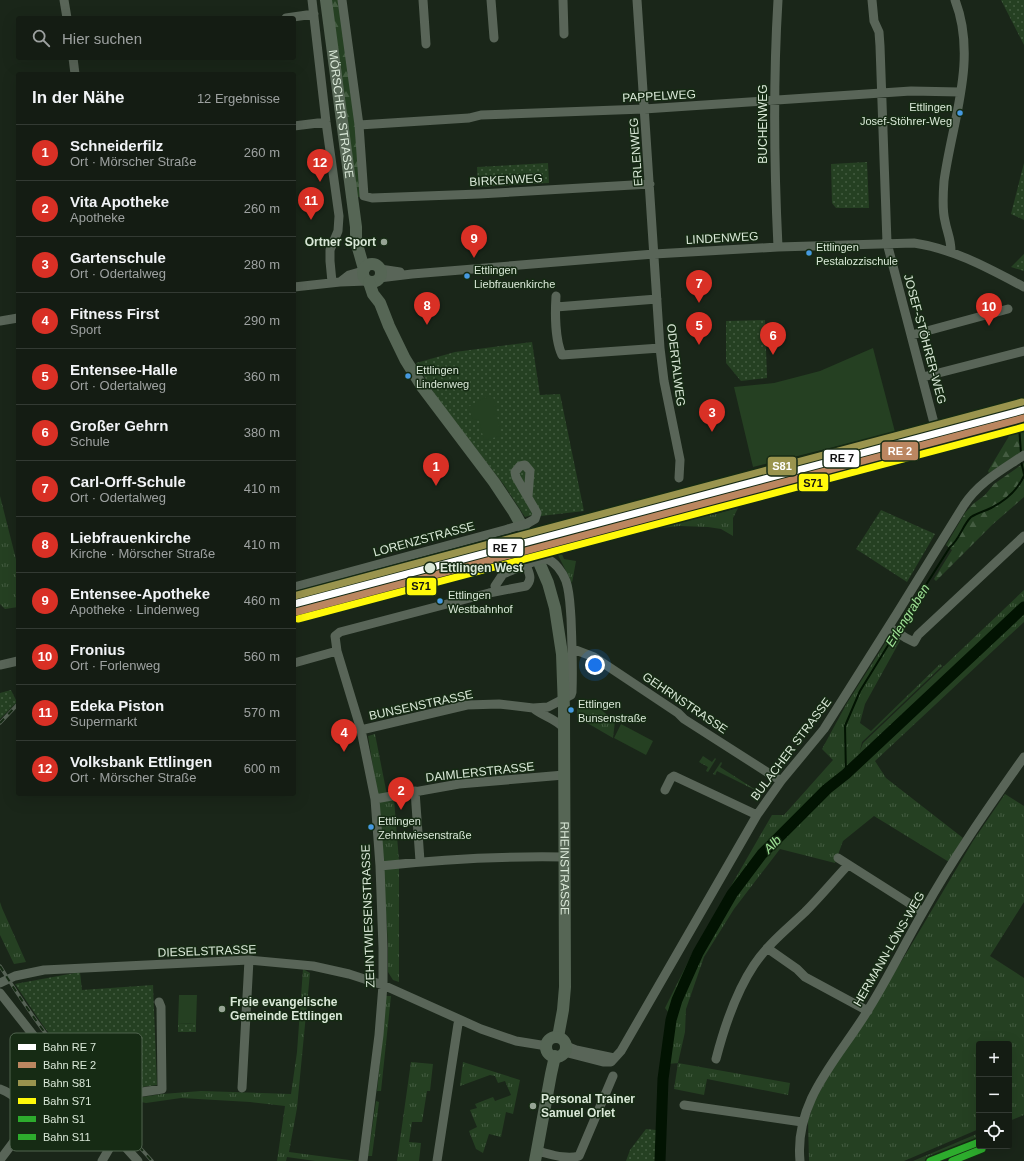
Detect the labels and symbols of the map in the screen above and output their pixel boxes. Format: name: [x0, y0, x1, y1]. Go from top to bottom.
street label: MÖRSCHER STRASSE: [326, 49, 356, 179]
street label: BUCHENWEG: [756, 84, 770, 164]
street label: PAPPELWEG: [622, 87, 696, 105]
place label: Ettlingen Josef-Stöhrer-Weg: [860, 101, 952, 127]
marker: Ettlingen Josef-Stöhrer-Weg: [955, 108, 965, 118]
street label: ERLENWEG: [627, 117, 645, 187]
pin: 12: [307, 149, 333, 182]
street label: BIRKENWEG: [469, 171, 543, 189]
pin: 11: [298, 187, 324, 220]
pin: 9: [461, 225, 487, 258]
street label: LINDENWEG: [685, 229, 759, 247]
place label: Ortner Sport: [305, 235, 376, 249]
marker: Ortner Sport: [379, 237, 389, 247]
place label: Ettlingen Pestalozzischule: [816, 241, 898, 267]
marker: Ettlingen Pestalozzischule: [804, 248, 814, 258]
place label: Ettlingen Liebfrauenkirche: [474, 264, 555, 290]
pin: 7: [686, 270, 712, 303]
marker: Ettlingen Liebfrauenkirche: [462, 271, 472, 281]
street label: JOSEF-STÖHRER-WEG: [901, 272, 949, 406]
pin: 8: [414, 292, 440, 325]
pin: 10: [976, 293, 1002, 326]
pin: 5: [686, 312, 712, 345]
pin: 6: [760, 322, 786, 355]
street label: ODERTALWEG: [664, 323, 688, 407]
place label: Ettlingen Lindenweg: [416, 364, 469, 390]
marker: Ettlingen Lindenweg: [403, 371, 413, 381]
pin: 3: [699, 399, 725, 432]
line badge: RE 2: [881, 441, 919, 461]
text: RE 2: [888, 445, 912, 457]
line badge: RE 7: [823, 449, 860, 468]
text: RE 7: [830, 452, 854, 464]
pin: 1: [423, 453, 449, 486]
line badge: S81: [767, 456, 797, 476]
text: S81: [772, 460, 792, 472]
line badge: S71: [798, 473, 829, 492]
text: S71: [803, 477, 823, 489]
street label: LORENZSTRASSE: [372, 519, 476, 559]
line badge: RE 7: [487, 538, 524, 557]
text: RE 7: [493, 542, 517, 554]
marker: Ettlingen West: [423, 561, 437, 575]
place label: Ettlingen West: [440, 561, 523, 575]
line badge: S71: [406, 577, 437, 596]
text: S71: [411, 580, 431, 592]
water label: Erlengraben: [882, 581, 933, 649]
place label: Ettlingen Westbahnhof: [448, 589, 514, 615]
marker: Ettlingen Westbahnhof: [435, 596, 445, 606]
your location: [585, 655, 605, 675]
street label: GEHRNSTRASSE: [640, 669, 730, 737]
street label: BUNSENSTRASSE: [368, 687, 474, 723]
street label: BULACHER STRASSE: [748, 695, 834, 803]
place label: Ettlingen Bunsenstraße: [578, 698, 646, 724]
marker: Ettlingen Bunsenstraße: [566, 705, 576, 715]
pin: 4: [331, 719, 357, 752]
street label: DAIMLERSTRASSE: [425, 759, 535, 785]
pin: 2: [388, 777, 414, 810]
place label: Ettlingen Zehntwiesenstraße: [378, 815, 472, 841]
street label: RHEINSTRASSE: [557, 821, 572, 915]
marker: Ettlingen Zehntwiesenstraße: [366, 822, 376, 832]
water label: Alb: [760, 832, 784, 857]
street label: ZEHNTWIESENSTRASSE: [359, 844, 377, 988]
street label: HERMANN-LÖNS-WEG: [850, 889, 928, 1009]
street label: DIESELSTRASSE: [157, 942, 257, 960]
place label: Freie evangelische Gemeinde Ettlingen: [230, 995, 343, 1023]
marker: Freie evangelische Gemeinde Ettlingen: [217, 1004, 227, 1014]
legend: [10, 1033, 142, 1151]
text: Bahn RE 7: [43, 1041, 96, 1053]
text: Bahn RE 2: [43, 1059, 96, 1071]
text: Bahn S81: [43, 1077, 91, 1089]
place label: Personal Trainer Samuel Orlet: [541, 1092, 635, 1120]
text: Bahn S71: [43, 1095, 91, 1107]
marker: Personal Trainer Samuel Orlet: [528, 1101, 538, 1111]
text: Bahn S1: [43, 1113, 85, 1125]
text: Bahn S11: [43, 1131, 91, 1143]

